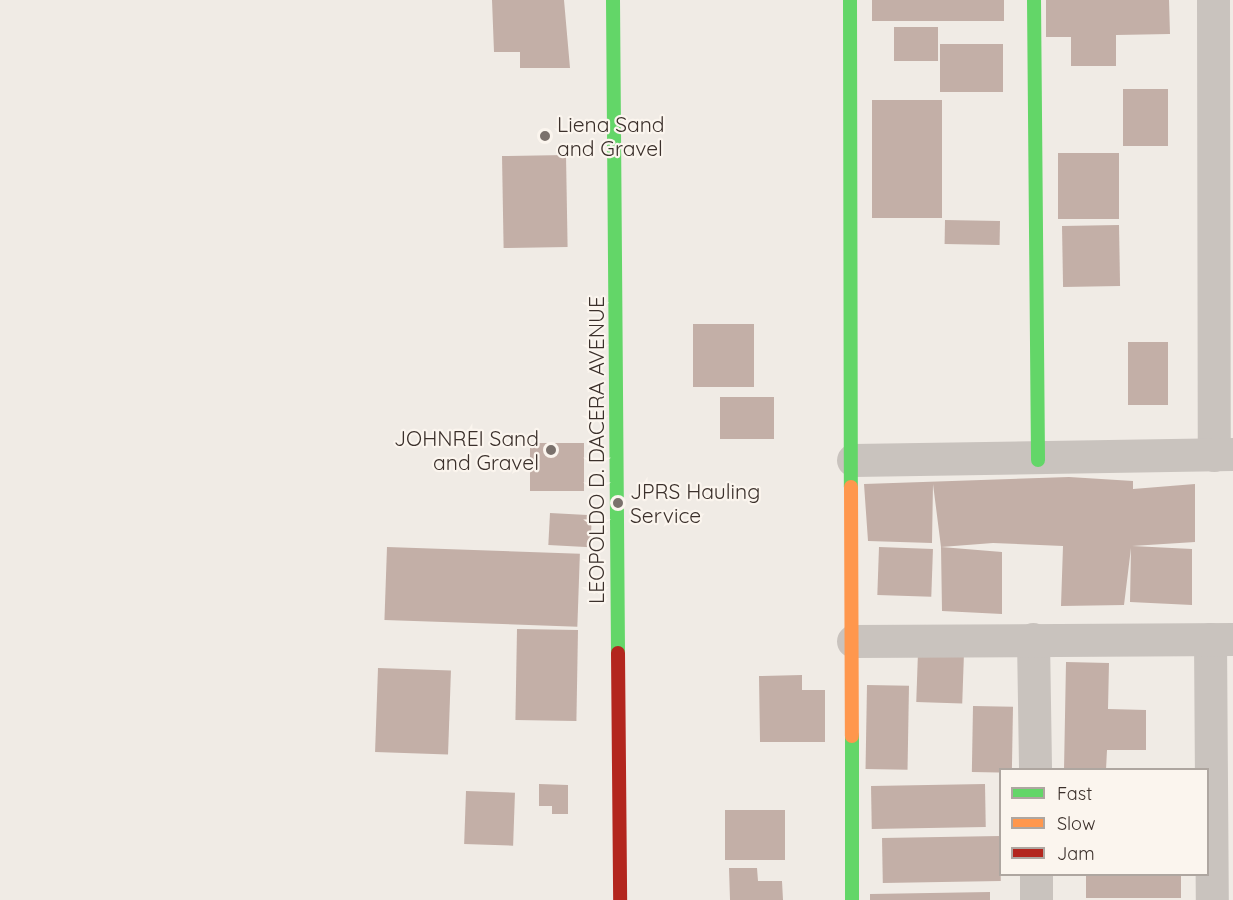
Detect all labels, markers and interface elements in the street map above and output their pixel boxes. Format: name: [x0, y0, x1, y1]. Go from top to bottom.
place label: Liena Sand and Gravel: [557, 111, 665, 161]
marker: Liena Sand and Gravel: [538, 129, 552, 143]
street label: LEOPOLDO D. DACERA AVENUE: [583, 296, 609, 604]
place label: JOHNREI Sand and Gravel: [394, 425, 539, 475]
marker: JOHNREI Sand and Gravel: [544, 443, 558, 457]
place label: JPRS Hauling Service: [630, 478, 760, 528]
marker: JPRS Hauling Service: [611, 496, 625, 510]
legend: [999, 768, 1209, 876]
text: Fast: [1057, 782, 1092, 805]
text: Slow: [1057, 812, 1095, 835]
text: Jam: [1057, 842, 1095, 865]

